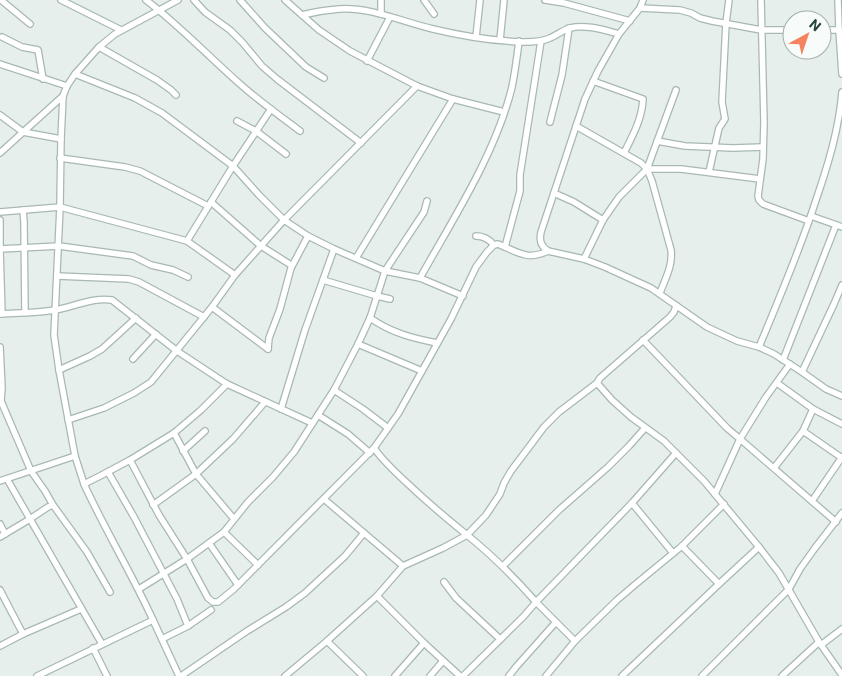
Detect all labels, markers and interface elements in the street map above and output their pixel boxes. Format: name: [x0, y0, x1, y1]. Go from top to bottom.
north arrow: [782, 10, 832, 60]
text: N: [806, 16, 824, 34]

